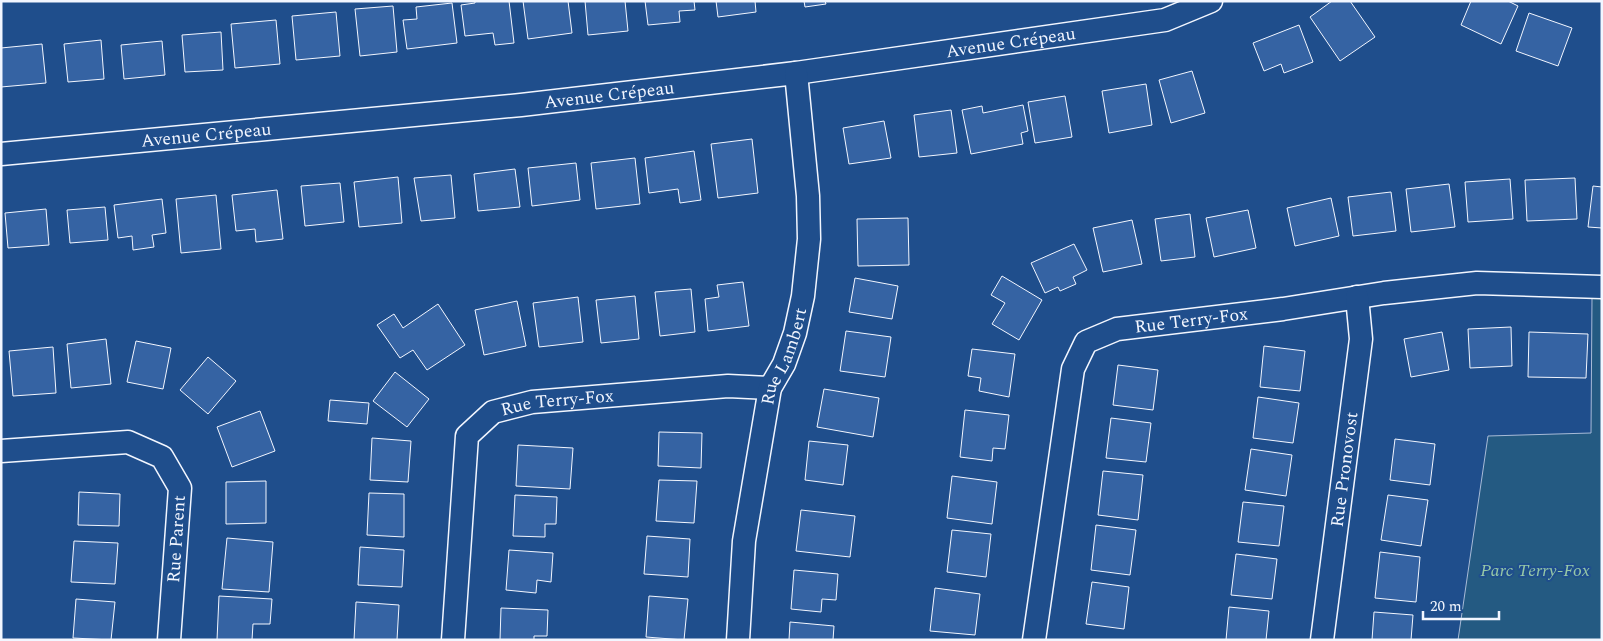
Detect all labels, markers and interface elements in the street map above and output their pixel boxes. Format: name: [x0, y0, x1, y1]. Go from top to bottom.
street label: Avenue Crépeau: [944, 20, 1077, 65]
street label: Avenue Crépeau: [543, 74, 676, 116]
street label: Avenue Crépeau: [140, 116, 273, 155]
street label: Rue Terry-Fox: [1133, 300, 1249, 341]
street label: Rue Lambert: [754, 305, 814, 407]
street label: Rue Terry-Fox: [498, 382, 615, 424]
street label: Rue Pronovost: [1324, 410, 1365, 529]
street label: Rue Parent: [160, 494, 193, 584]
park label: Parc Terry-Fox: [1480, 557, 1590, 584]
scale bar: [1423, 588, 1499, 620]
text: 20 m: [1430, 595, 1462, 618]

